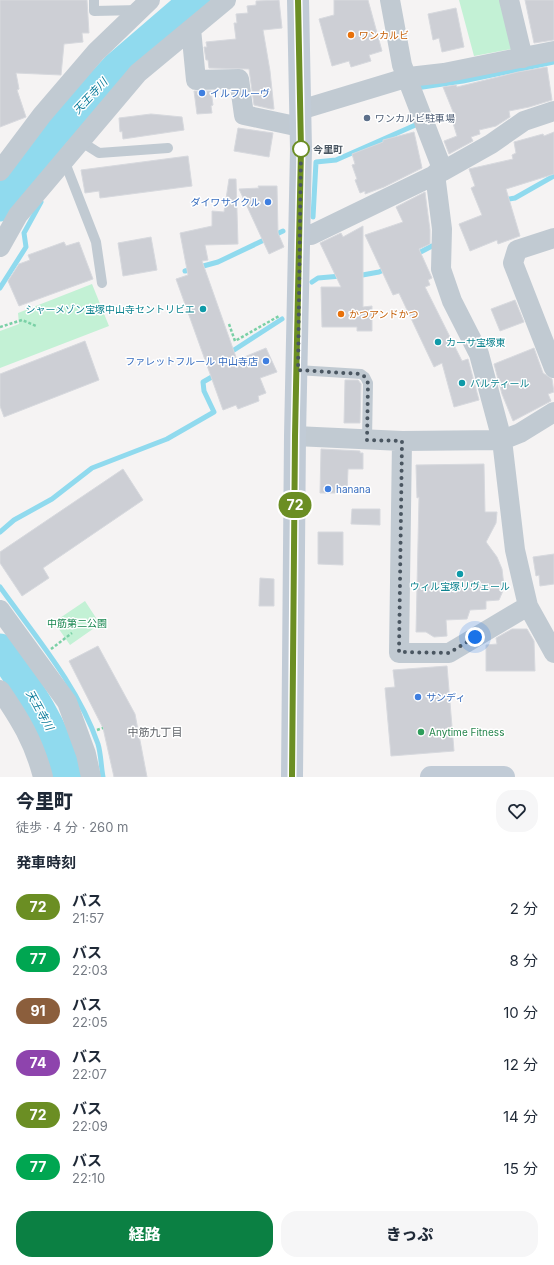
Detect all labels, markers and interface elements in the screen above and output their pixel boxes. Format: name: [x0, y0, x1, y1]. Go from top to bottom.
place label: ワンカルビ: [359, 29, 409, 41]
marker: ワンカルビ: [346, 30, 356, 40]
water label: 天王寺川: [70, 74, 111, 117]
place label: イルフルーヴ: [210, 87, 270, 99]
marker: イルフルーヴ: [197, 88, 207, 98]
place label: ワンカルビ駐車場: [375, 112, 455, 124]
marker: ワンカルビ駐車場: [362, 113, 372, 123]
marker: 今里町: [292, 140, 310, 158]
place label: 今里町: [313, 143, 343, 155]
place label: ダイワサイクル: [191, 196, 260, 208]
marker: ダイワサイクル: [263, 197, 273, 207]
place label: シャーメゾン宝塚中山寺セントリビエ: [25, 303, 195, 315]
marker: シャーメゾン宝塚中山寺セントリビエ: [198, 304, 208, 314]
place label: かつアンドかつ: [349, 308, 419, 320]
marker: かつアンドかつ: [336, 309, 346, 319]
place label: カーサ宝塚東: [446, 336, 506, 348]
marker: カーサ宝塚東: [433, 337, 443, 347]
place label: ファレットフルール 中山寺店: [125, 355, 258, 367]
marker: ファレットフルール 中山寺店: [261, 356, 271, 366]
place label: パルティール: [470, 377, 529, 389]
marker: パルティール: [457, 378, 467, 388]
place label: hanana: [336, 483, 371, 495]
marker: hanana: [323, 484, 333, 494]
line badge: 72: [277, 492, 313, 518]
text: 72: [287, 496, 303, 513]
marker: ウィル宝塚リヴェール: [455, 569, 465, 579]
place label: ウィル宝塚リヴェール: [410, 580, 510, 592]
park label: 中筋第二公園: [47, 617, 107, 629]
your location: [465, 627, 485, 647]
water label: 天王寺川: [23, 687, 57, 734]
place label: サンディ: [426, 691, 465, 703]
marker: サンディ: [413, 692, 423, 702]
district label: 中筋九丁目: [128, 725, 183, 739]
place label: Anytime Fitness: [429, 726, 504, 738]
marker: Anytime Fitness: [416, 727, 426, 737]
text: 今里町: [16, 790, 73, 813]
button: heart: [496, 790, 538, 832]
text: 徒歩 · 4 分 · 260 m: [16, 819, 128, 835]
text: 発車時刻: [16, 853, 76, 872]
text: バス: [72, 891, 102, 910]
text: 72: [30, 898, 46, 915]
text: 2 分: [510, 899, 538, 918]
text: 21:57: [72, 910, 104, 926]
text: バス: [72, 943, 102, 962]
text: 77: [30, 950, 46, 967]
text: 8 分: [510, 951, 538, 970]
text: 22:03: [72, 962, 108, 978]
text: バス: [72, 995, 102, 1014]
text: 91: [30, 1002, 46, 1019]
text: 10 分: [503, 1003, 538, 1022]
text: 22:05: [72, 1014, 108, 1030]
text: バス: [72, 1047, 102, 1066]
text: 74: [30, 1054, 46, 1071]
text: 12 分: [504, 1055, 538, 1074]
text: 22:07: [72, 1066, 107, 1082]
text: バス: [72, 1099, 102, 1118]
text: 72: [30, 1106, 46, 1123]
text: 14 分: [503, 1107, 538, 1126]
text: 22:09: [72, 1118, 108, 1134]
text: バス: [72, 1151, 102, 1170]
text: 77: [30, 1158, 46, 1175]
text: 15 分: [504, 1159, 538, 1178]
text: 22:10: [72, 1170, 105, 1186]
button: 経路: [16, 1211, 273, 1257]
button: きっぷ: [281, 1211, 538, 1257]

